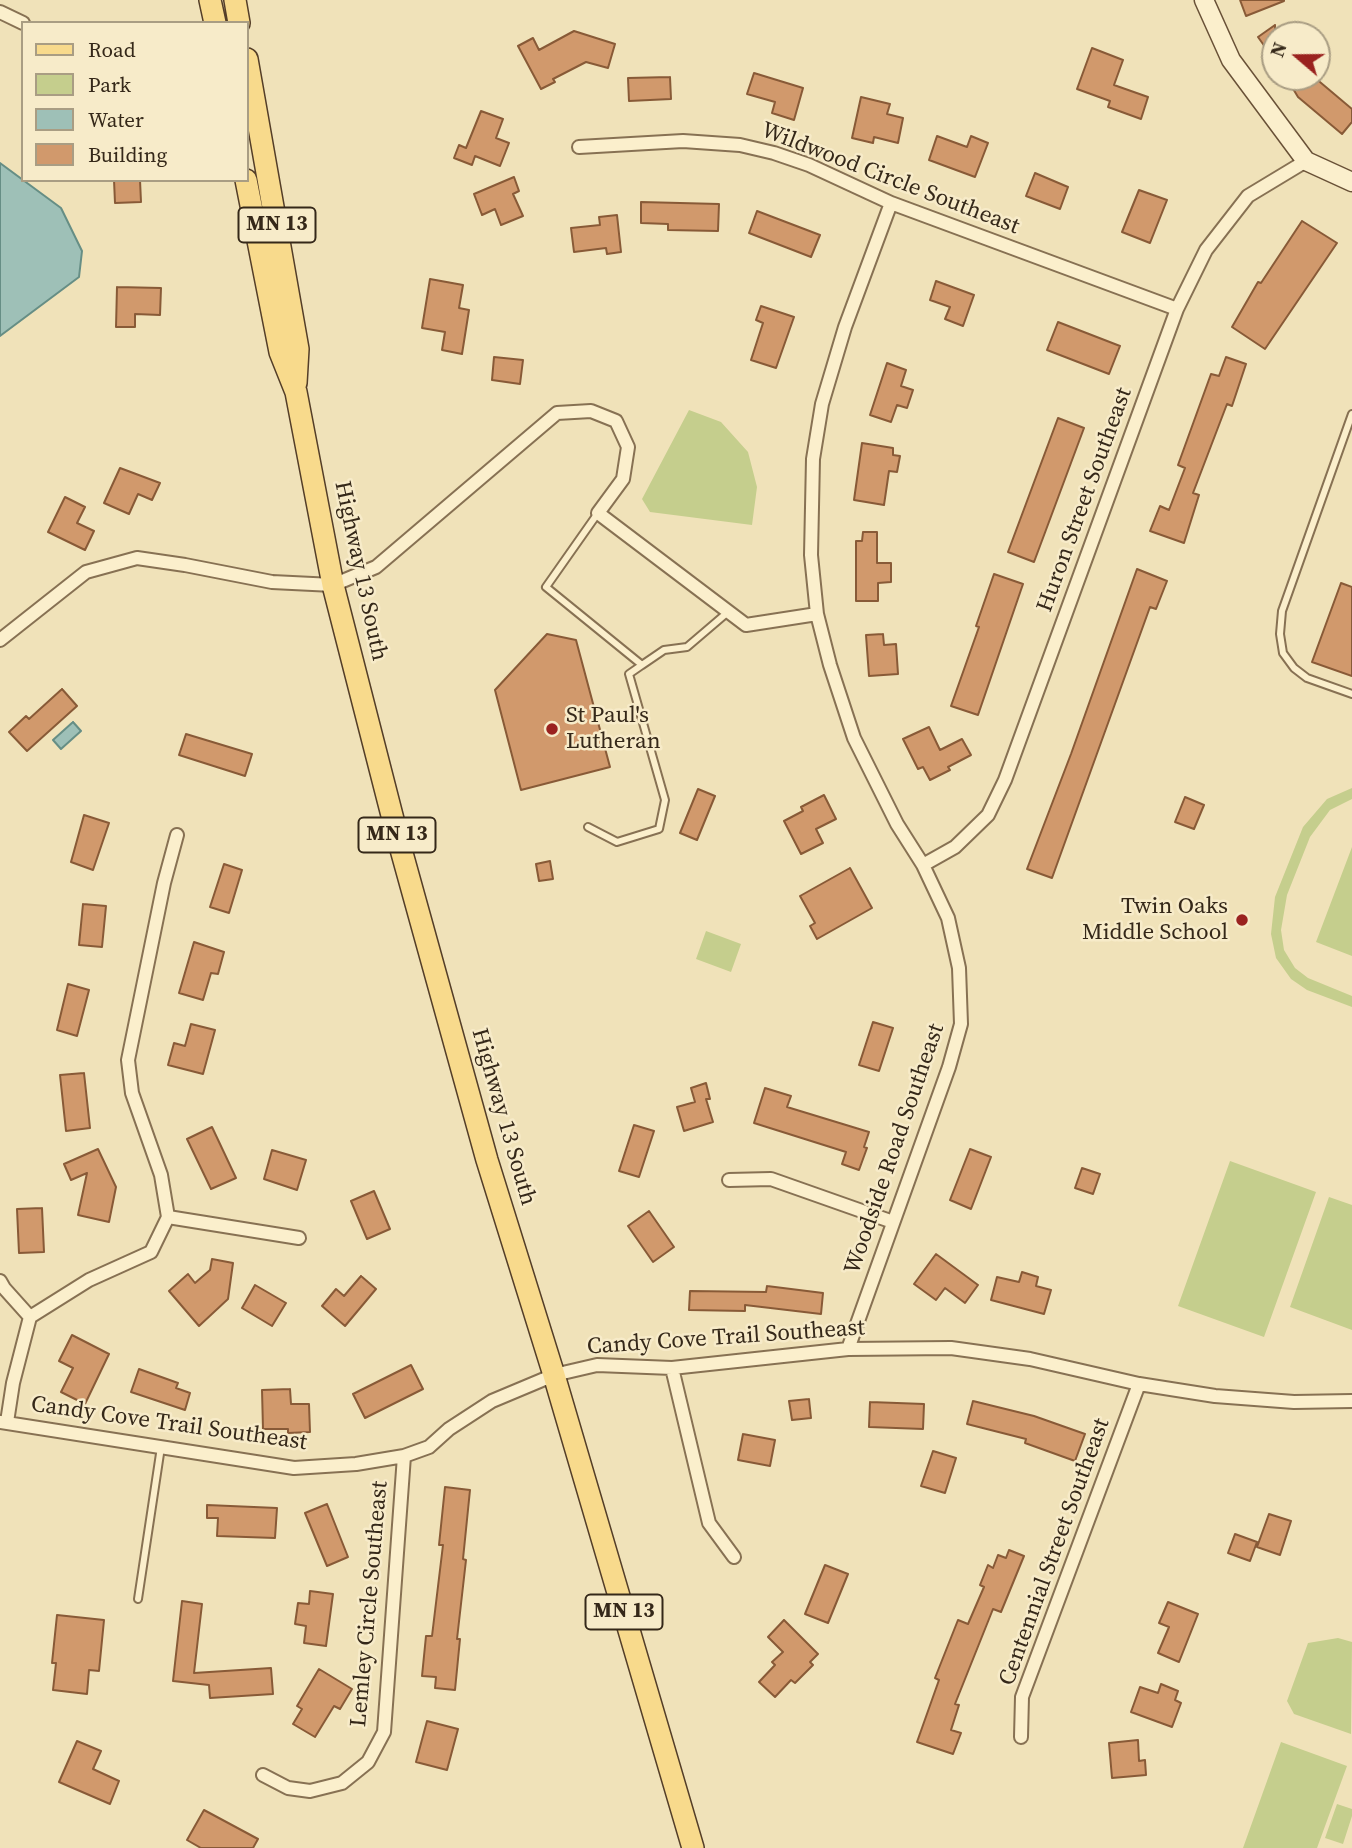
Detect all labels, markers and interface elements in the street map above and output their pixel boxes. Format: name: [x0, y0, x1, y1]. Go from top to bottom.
legend: [21, 21, 248, 182]
north arrow: [1261, 21, 1331, 91]
text: Road: [88, 35, 136, 64]
text: N: [1264, 39, 1293, 60]
text: Park: [88, 70, 131, 99]
text: Water: [88, 105, 144, 134]
street label: Wildwood Circle Southeast: [757, 117, 1023, 241]
text: Building: [88, 140, 167, 169]
road number: MN 13: [238, 208, 316, 243]
street label: Huron Street Southeast: [1032, 384, 1138, 616]
street label: Highway 13 South: [327, 479, 393, 663]
place label: St Paul's Lutheran: [566, 702, 661, 756]
marker: St Paul's Lutheran: [544, 721, 560, 737]
road number: MN 13: [358, 818, 436, 852]
place label: Twin Oaks Middle School: [1082, 893, 1228, 947]
marker: Twin Oaks Middle School: [1234, 912, 1250, 928]
street label: Woodside Road Southeast: [839, 1020, 951, 1278]
street label: Highway 13 South: [465, 1025, 541, 1209]
street label: Candy Cove Trail Southeast: [586, 1315, 866, 1361]
street label: Candy Cove Trail Southeast: [29, 1391, 309, 1457]
street label: Centennial Street Southeast: [994, 1415, 1116, 1689]
street label: Lemley Circle Southeast: [345, 1480, 395, 1728]
road number: MN 13: [586, 1594, 662, 1630]

